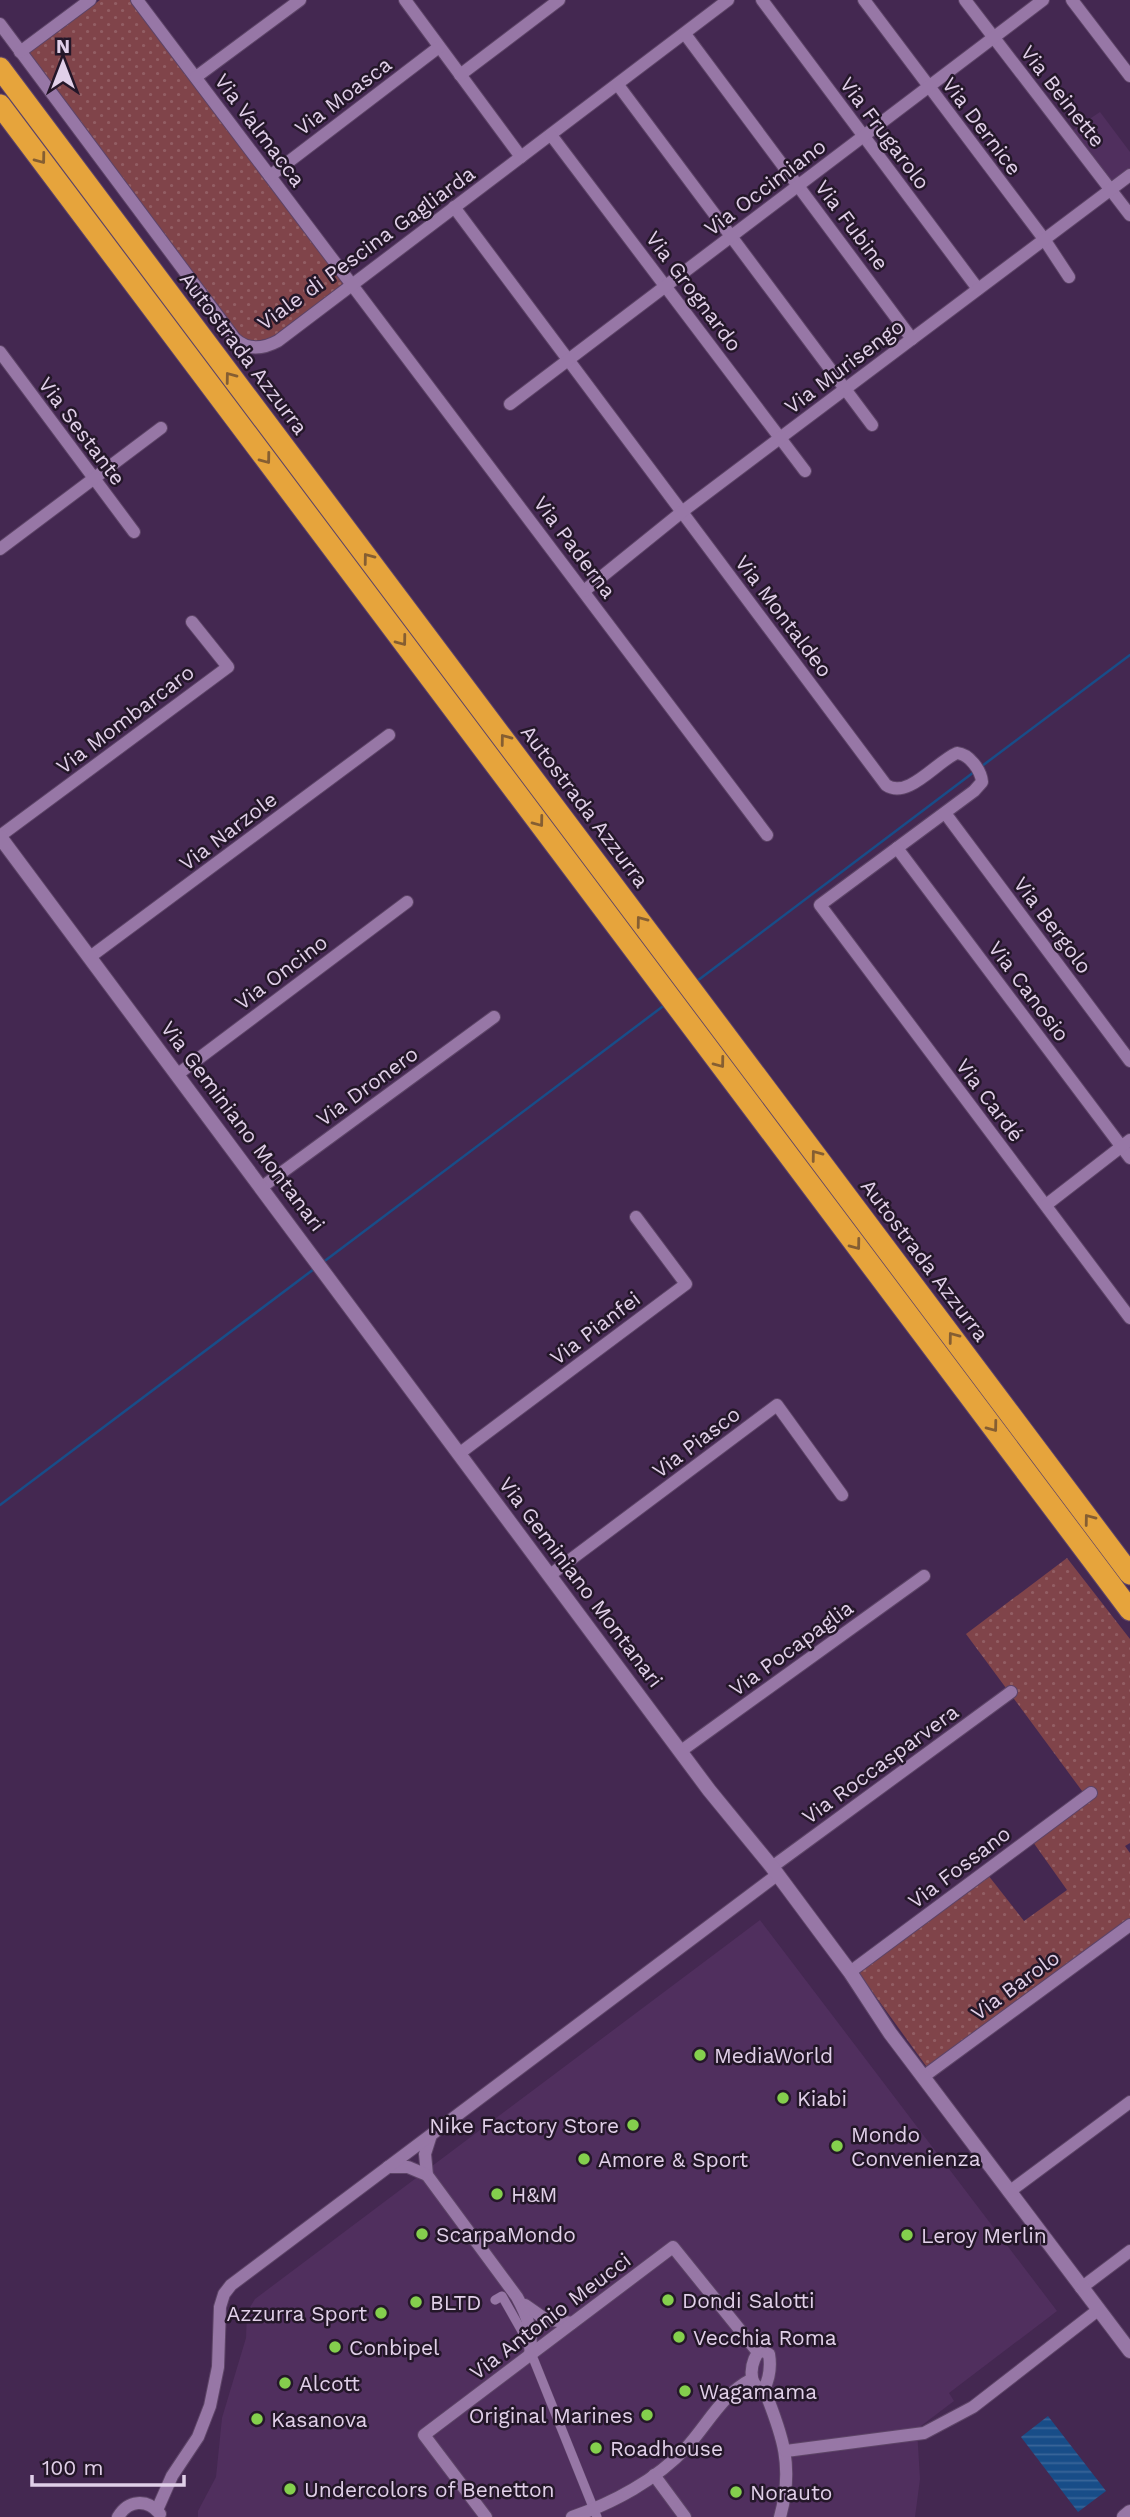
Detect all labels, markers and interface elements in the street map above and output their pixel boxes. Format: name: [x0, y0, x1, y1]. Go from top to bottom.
north arrow: [28, 28, 98, 98]
text: N: [56, 35, 70, 58]
street label: Via Beinette: [1015, 40, 1111, 152]
street label: Via Moasca: [290, 51, 396, 141]
street label: Via Valmacca: [209, 69, 311, 192]
street label: Via Frugarolo: [835, 72, 935, 194]
street label: Via Dernice: [937, 72, 1027, 180]
street label: Via Occimiano: [699, 133, 831, 241]
one-way arrow: [33, 151, 45, 164]
street label: Viale di Pescina Gagliarda: [252, 161, 480, 335]
street label: Via Fubine: [810, 175, 894, 275]
street label: Via Grognardo: [641, 226, 747, 356]
street label: Autostrada Azzurra: [175, 267, 313, 439]
street label: Via Murisengo: [780, 313, 908, 419]
street label: Via Sestante: [33, 372, 131, 490]
one-way arrow: [226, 372, 239, 384]
one-way arrow: [257, 451, 270, 464]
street label: Via Paderna: [529, 491, 622, 603]
street label: Via Montaldeo: [730, 550, 838, 682]
one-way arrow: [363, 553, 376, 566]
one-way arrow: [394, 633, 407, 645]
street label: Via Mombarcaro: [51, 659, 199, 779]
street label: Autostrada Azzurra: [516, 720, 654, 892]
one-way arrow: [501, 735, 513, 747]
street label: Via Narzole: [174, 786, 282, 876]
one-way arrow: [531, 815, 544, 827]
street label: Via Bergolo: [1009, 872, 1097, 978]
one-way arrow: [637, 917, 650, 929]
street label: Via Oncino: [230, 929, 332, 1015]
street label: Via Canosio: [983, 936, 1075, 1046]
street label: Via Geminiano Montanari: [156, 1016, 330, 1236]
street label: Via Dronero: [311, 1041, 423, 1131]
street label: Via Cardé: [951, 1054, 1029, 1146]
one-way arrow: [711, 1055, 724, 1067]
one-way arrow: [812, 1150, 825, 1163]
street label: Autostrada Azzurra: [856, 1174, 994, 1346]
one-way arrow: [848, 1237, 860, 1249]
street label: Via Pianfei: [545, 1286, 645, 1370]
one-way arrow: [948, 1333, 961, 1345]
street label: Via Piasco: [647, 1401, 745, 1483]
one-way arrow: [984, 1419, 997, 1431]
street label: Via Geminiano Montanari: [494, 1472, 668, 1692]
one-way arrow: [1085, 1515, 1097, 1527]
street label: Via Pocapaglia: [724, 1595, 858, 1701]
street label: Via Roccasparvera: [797, 1699, 963, 1829]
street label: Via Fossano: [903, 1820, 1015, 1914]
street label: Via Barolo: [966, 1945, 1064, 2025]
place label: MediaWorld: [714, 2043, 833, 2068]
marker: MediaWorld: [692, 2047, 708, 2063]
place label: Kiabi: [797, 2086, 847, 2111]
marker: Kiabi: [775, 2090, 791, 2106]
place label: Nike Factory Store: [429, 2113, 619, 2138]
marker: Nike Factory Store: [625, 2117, 641, 2133]
place label: Mondo Convenienza: [851, 2122, 981, 2171]
marker: Mondo Convenienza: [829, 2138, 845, 2154]
place label: Amore & Sport: [598, 2147, 748, 2172]
marker: Amore & Sport: [576, 2151, 592, 2167]
place label: H&M: [511, 2182, 557, 2207]
marker: H&M: [489, 2186, 505, 2202]
place label: ScarpaMondo: [436, 2222, 576, 2247]
place label: Leroy Merlin: [921, 2223, 1047, 2248]
marker: ScarpaMondo: [414, 2226, 430, 2242]
marker: Leroy Merlin: [899, 2227, 915, 2243]
street label: Via Antonio Meucci: [464, 2247, 636, 2385]
place label: Dondi Salotti: [682, 2288, 814, 2313]
place label: BLTD: [430, 2290, 481, 2315]
marker: Dondi Salotti: [660, 2292, 676, 2308]
marker: BLTD: [408, 2294, 424, 2310]
place label: Azzurra Sport: [226, 2301, 367, 2326]
marker: Azzurra Sport: [373, 2305, 389, 2321]
place label: Vecchia Roma: [693, 2325, 837, 2350]
marker: Vecchia Roma: [671, 2329, 687, 2345]
place label: Conbipel: [349, 2335, 440, 2360]
marker: Conbipel: [327, 2339, 343, 2355]
place label: Alcott: [299, 2371, 360, 2396]
marker: Alcott: [277, 2375, 293, 2391]
place label: Wagamama: [699, 2379, 817, 2404]
marker: Wagamama: [677, 2383, 693, 2399]
place label: Original Marines: [469, 2403, 633, 2428]
place label: Kasanova: [271, 2407, 368, 2432]
marker: Original Marines: [639, 2407, 655, 2423]
marker: Kasanova: [249, 2411, 265, 2427]
place label: Roadhouse: [610, 2436, 723, 2461]
marker: Roadhouse: [588, 2440, 604, 2456]
scale bar: [32, 2444, 184, 2488]
text: 100 m: [42, 2455, 104, 2480]
place label: Undercolors of Benetton: [304, 2477, 555, 2502]
place label: Norauto: [750, 2480, 832, 2505]
marker: Undercolors of Benetton: [282, 2481, 298, 2497]
marker: Norauto: [728, 2484, 744, 2500]

